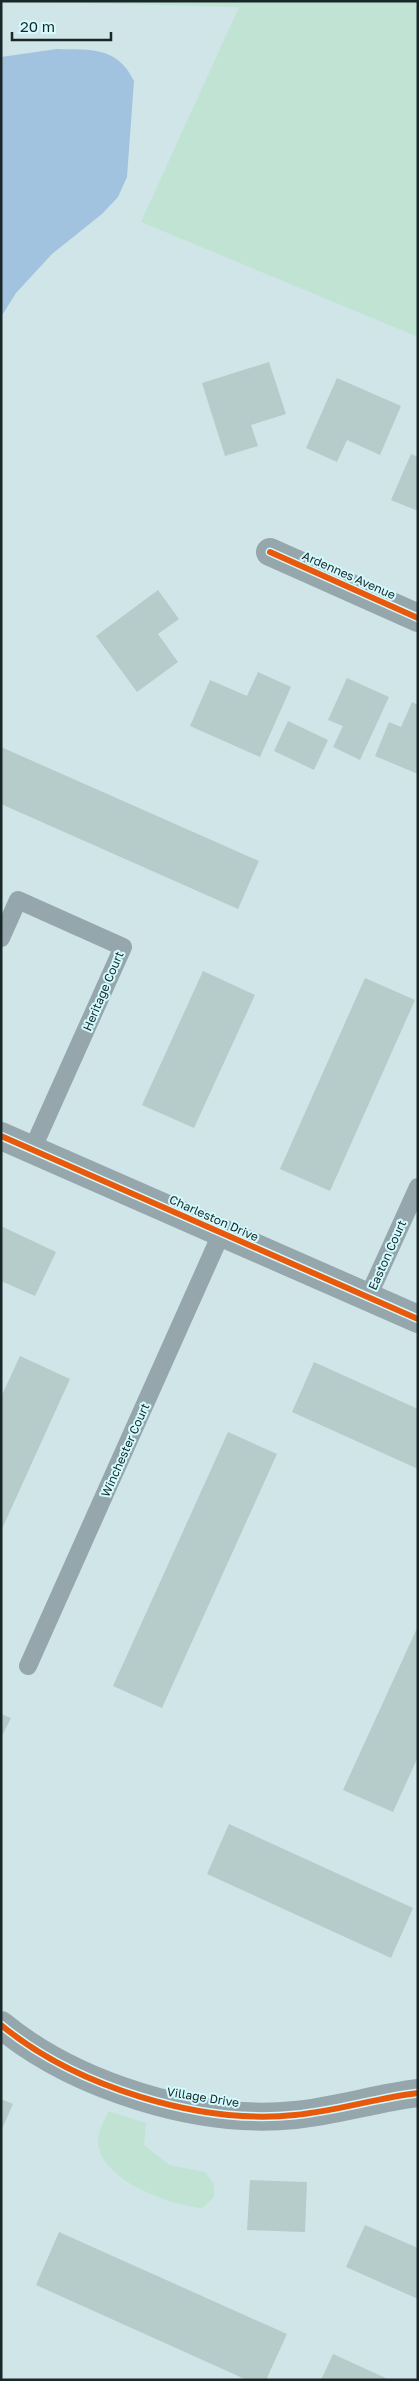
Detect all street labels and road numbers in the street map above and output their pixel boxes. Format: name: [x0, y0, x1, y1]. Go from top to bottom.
street label: Ardennes Avenue: [300, 548, 398, 602]
street label: Heritage Court: [79, 949, 127, 1033]
street label: Charleston Drive: [167, 1192, 261, 1244]
street label: Easton Court: [365, 1217, 409, 1292]
street label: Winchester Court: [98, 1401, 153, 1499]
street label: Village Drive: [166, 2084, 240, 2110]

